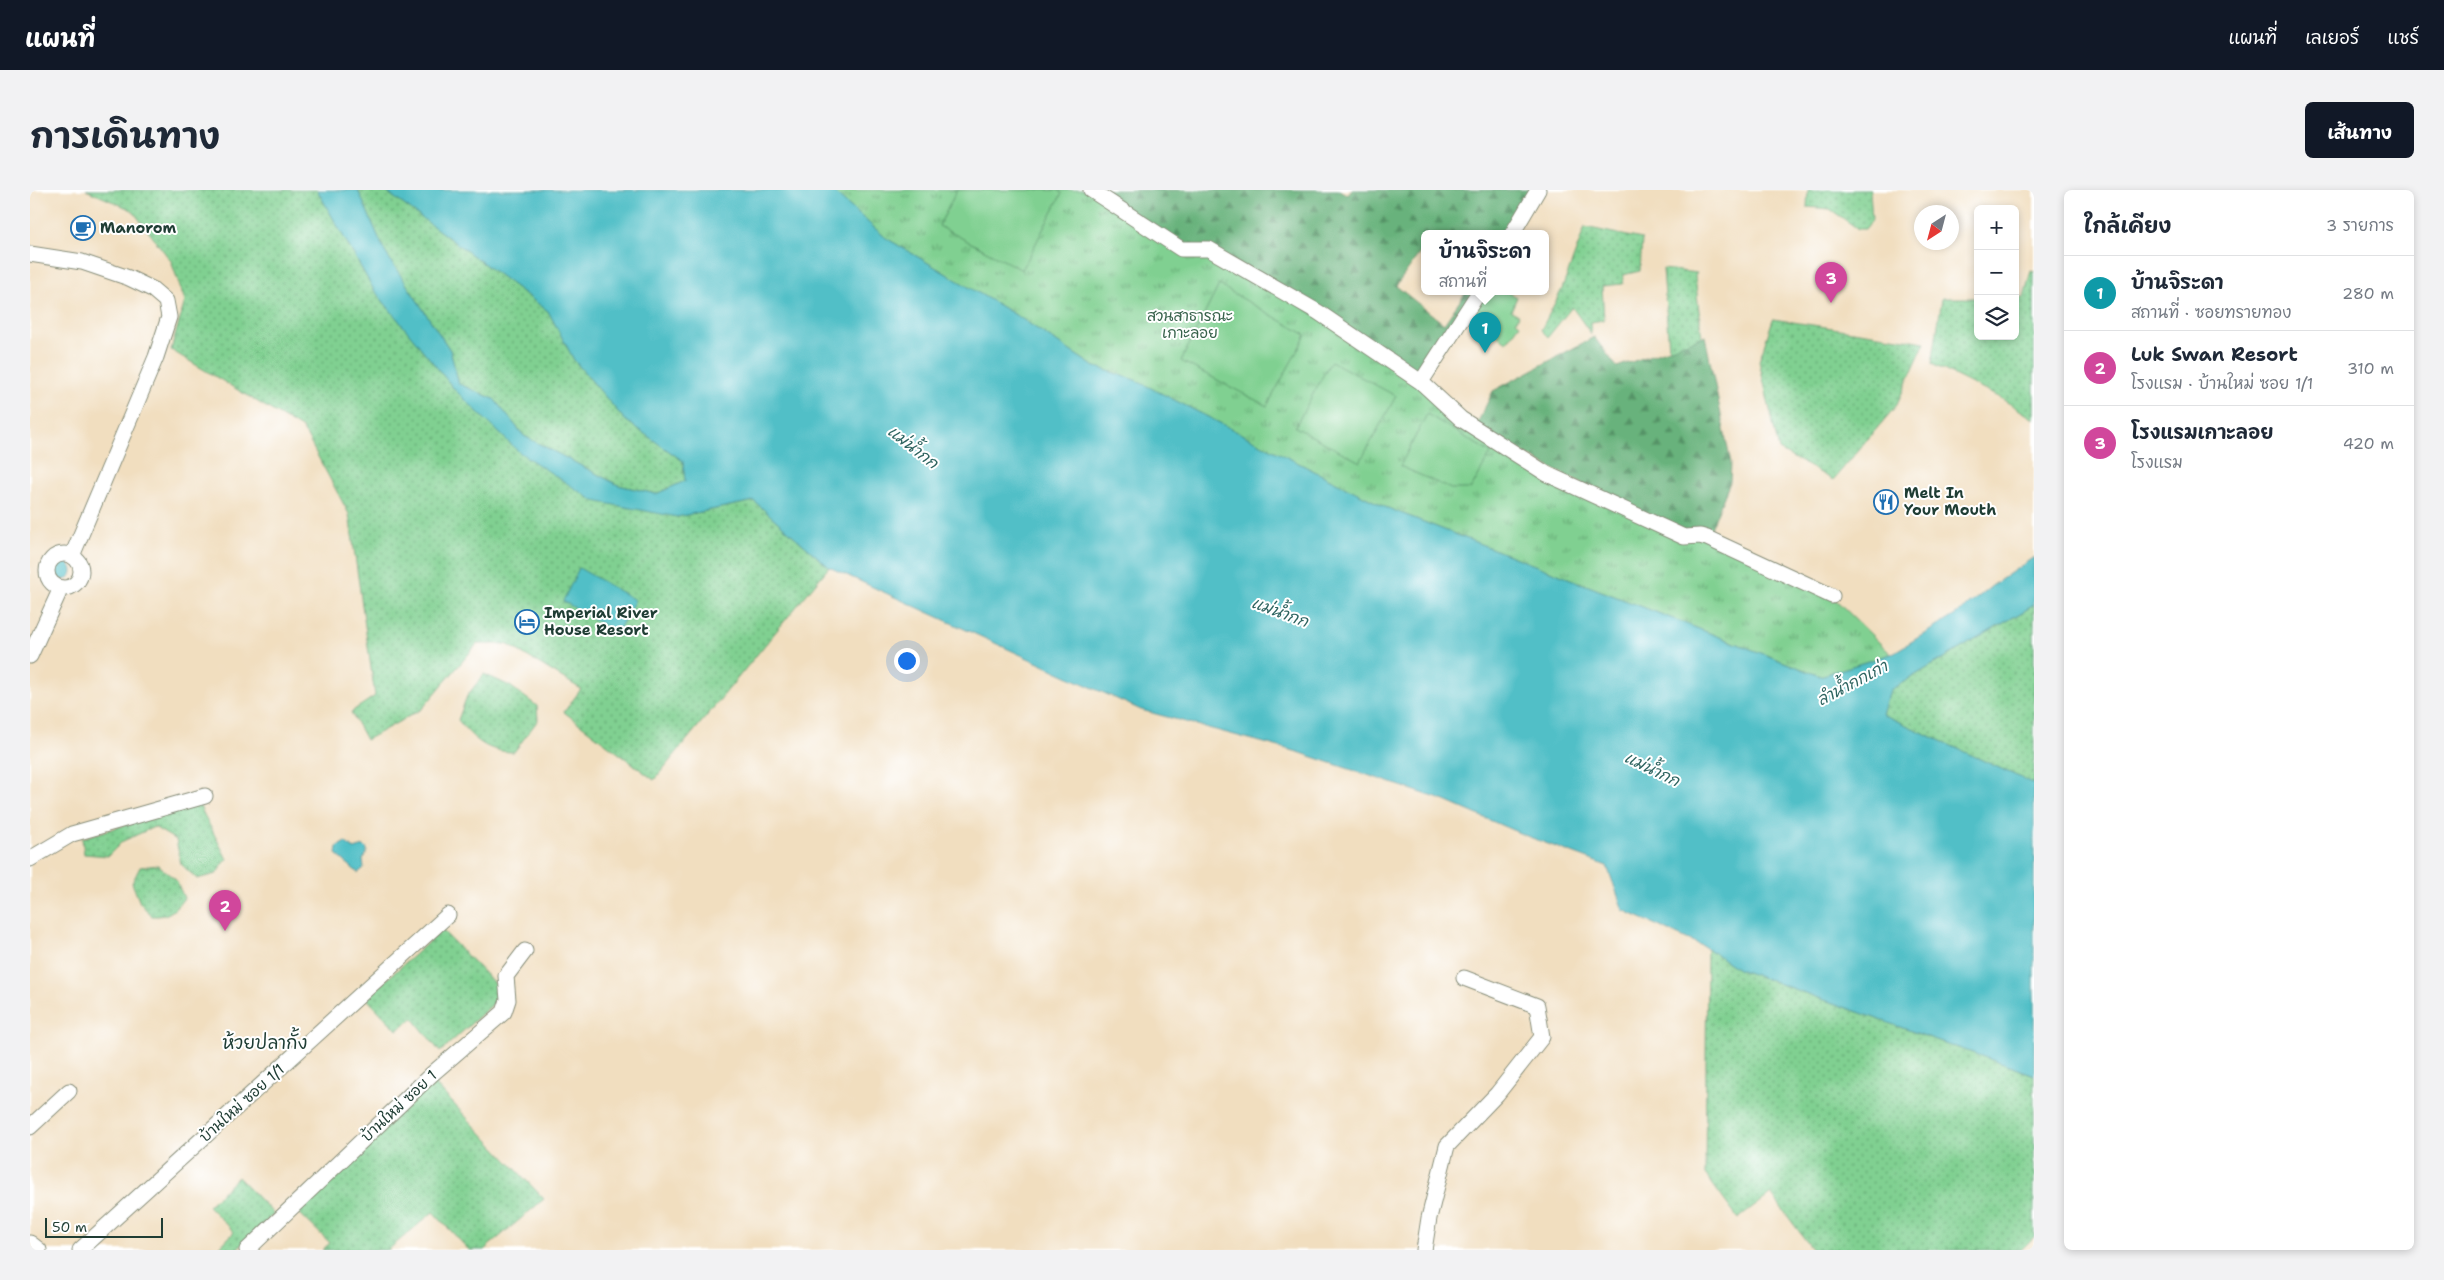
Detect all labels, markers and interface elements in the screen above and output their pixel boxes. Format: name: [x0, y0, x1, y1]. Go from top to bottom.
text: แผนที่: [25, 23, 95, 55]
text: แผนที่: [2229, 26, 2277, 50]
text: เลเยอร์: [2305, 26, 2359, 50]
text: แชร์: [2387, 26, 2419, 50]
button: เส้นทาง: [2305, 102, 2414, 158]
text: การเดินทาง: [30, 112, 220, 159]
north arrow: [1914, 205, 1959, 250]
map controls: [1974, 205, 2019, 340]
button: +: [1974, 205, 2019, 250]
text: ใกล้เคียง: [2084, 212, 2171, 240]
cafe icon: Manorom: [70, 215, 96, 241]
text: 3 รายการ: [2326, 215, 2394, 236]
place label: Manorom: [100, 218, 177, 238]
popup: [1421, 230, 1549, 295]
text: บ้านจิระดา: [1439, 239, 1531, 264]
button: −: [1974, 250, 2019, 295]
pin: 3: [1815, 262, 1847, 303]
text: บ้านจิระดา: [2131, 270, 2224, 295]
text: สถานที่: [1439, 271, 1487, 292]
text: 1: [2096, 283, 2104, 304]
text: 280 m: [2342, 283, 2394, 304]
button: layers: [1974, 295, 2019, 340]
text: สถานที่ · ซอยทรายทอง: [2131, 302, 2291, 323]
park label: สวนสาธารณะ เกาะลอย: [1147, 306, 1233, 343]
pin: 1: [1469, 312, 1501, 353]
text: Luk Swan Resort: [2131, 342, 2298, 367]
text: 2: [2094, 358, 2106, 379]
text: 310 m: [2347, 358, 2394, 379]
text: โรงแรม · บ้านใหม่ ซอย 1/1: [2131, 373, 2313, 394]
water label: แม่น้ำกก: [883, 417, 946, 474]
text: โรงแรมเกาะลอย: [2131, 420, 2274, 445]
text: 3: [2094, 433, 2106, 454]
text: 420 m: [2343, 433, 2394, 454]
text: โรงแรม: [2131, 452, 2183, 473]
place label: Melt In Your Mouth: [1904, 483, 1996, 520]
restaurant icon: Melt In Your Mouth: [1873, 489, 1899, 515]
water label: แม่น้ำกก: [1249, 588, 1314, 632]
place label: Imperial River House Resort: [544, 603, 658, 640]
hotel icon: Imperial River House Resort: [514, 609, 540, 635]
your location: [894, 648, 920, 674]
water label: ลำน้ำกกเก่า: [1811, 652, 1892, 710]
water label: แม่น้ำกก: [1621, 743, 1686, 792]
pin: 2: [209, 890, 241, 931]
district label: ห้วยปลากั้ง: [223, 1027, 307, 1055]
street label: บ้านใหม่ ซอย 1/1: [195, 1059, 289, 1147]
street label: บ้านใหม่ ซอย 1: [357, 1066, 441, 1146]
scale bar: [45, 1215, 162, 1238]
text: 50 m: [52, 1218, 87, 1236]

